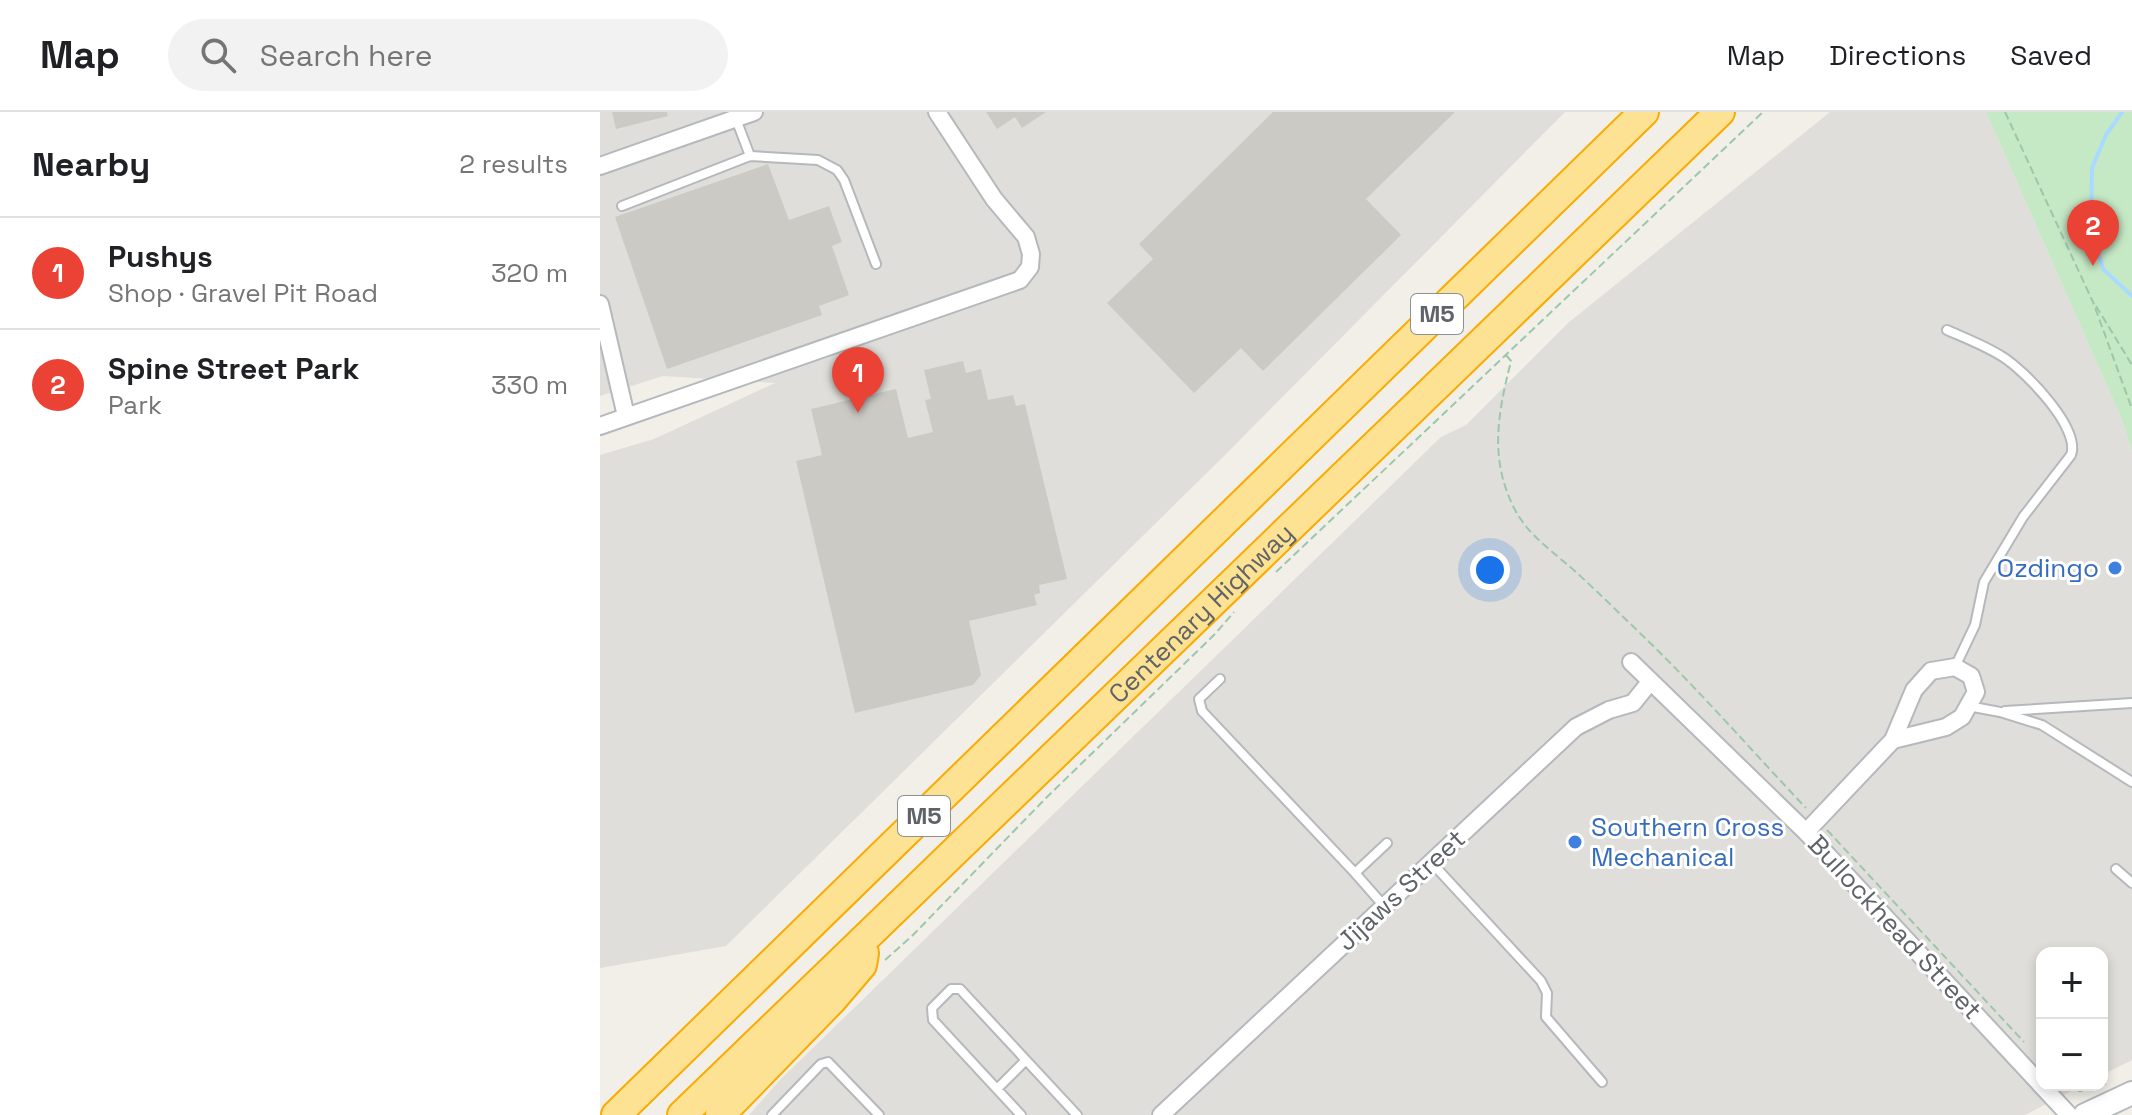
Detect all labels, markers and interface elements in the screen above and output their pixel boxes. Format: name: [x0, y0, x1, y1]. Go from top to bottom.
search box: [168, 19, 728, 91]
text: Map: [40, 31, 120, 79]
icon: search: [196, 33, 240, 77]
text: Search here: [260, 36, 433, 75]
text: Map: [1727, 37, 1785, 73]
text: Directions: [1829, 37, 1966, 73]
text: Saved: [2010, 37, 2092, 73]
text: Nearby: [32, 143, 150, 186]
text: 2 results: [459, 147, 568, 181]
pin: 2: [2067, 200, 2119, 266]
text: Pushys: [108, 237, 213, 276]
text: 1: [52, 256, 64, 290]
text: 320 m: [491, 256, 568, 290]
text: Shop · Gravel Pit Road: [108, 276, 378, 310]
road number: M5: [1411, 294, 1463, 334]
pin: 1: [832, 347, 884, 413]
text: Spine Street Park: [108, 349, 359, 388]
text: 2: [50, 368, 66, 402]
text: 330 m: [491, 368, 568, 402]
text: Park: [108, 388, 162, 422]
street label: Centenary Highway: [1101, 516, 1301, 711]
your location: [1470, 550, 1510, 590]
place label: Ozdingo: [1997, 551, 2099, 585]
marker: Ozdingo: [2106, 559, 2124, 577]
road number: M5: [898, 796, 950, 836]
place label: Southern Cross Mechanical: [1591, 810, 1784, 874]
street label: Jijaws Street: [1330, 822, 1472, 958]
street label: Bullockhead Street: [1801, 828, 1989, 1026]
marker: Southern Cross Mechanical: [1566, 833, 1584, 851]
map controls: [2036, 947, 2108, 1091]
button: +: [2036, 947, 2108, 1019]
button: −: [2036, 1019, 2108, 1091]

